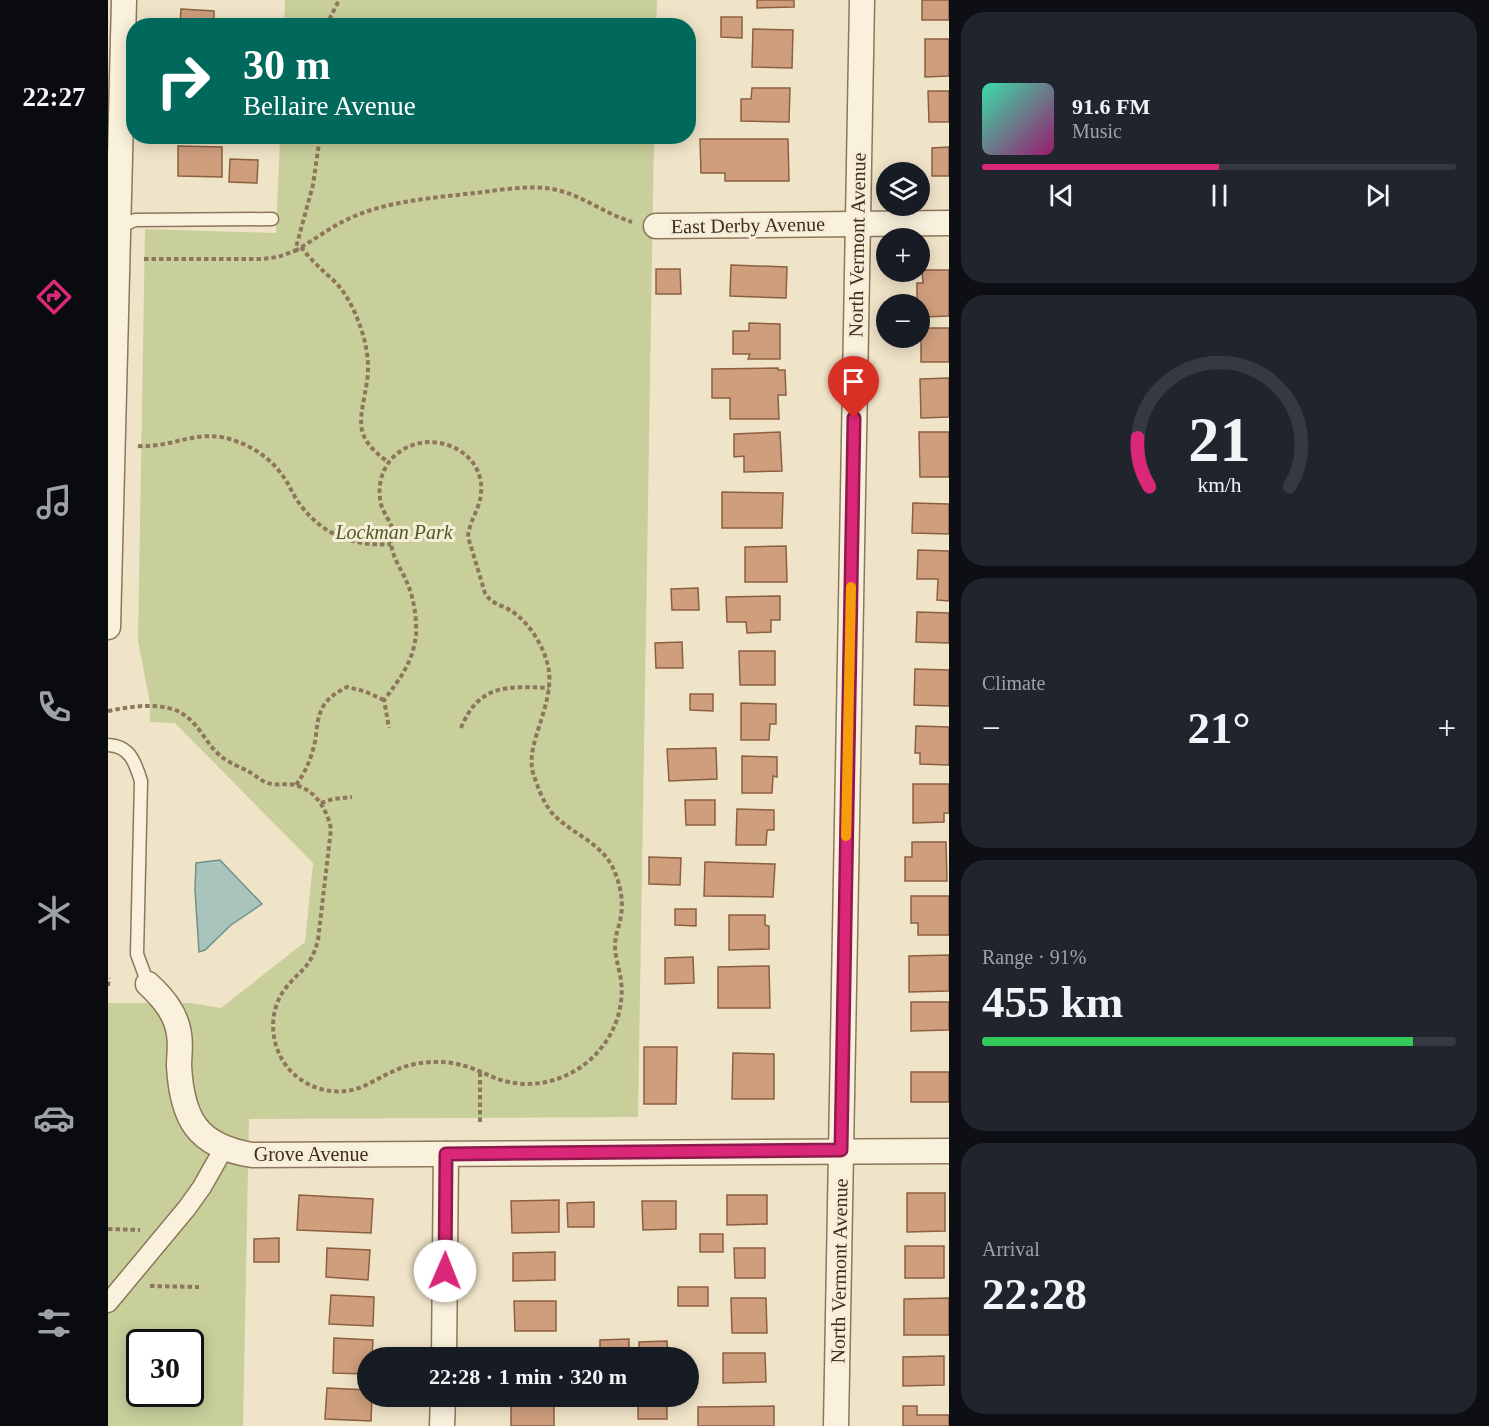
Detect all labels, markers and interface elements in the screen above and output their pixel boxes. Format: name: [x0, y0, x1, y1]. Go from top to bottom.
icon: right: [144, 42, 222, 120]
text: 30 m: [243, 42, 331, 88]
text: 22:27: [23, 82, 86, 112]
text: Bellaire Avenue: [243, 91, 416, 121]
text: 91.6 FM: [1072, 94, 1150, 119]
text: Music: [1072, 120, 1122, 142]
street label: North Vermont Avenue: [844, 152, 870, 338]
map controls: [876, 162, 930, 348]
button: layers: [876, 162, 930, 216]
icon: previous: [1045, 179, 1078, 212]
icon: pause: [1203, 179, 1236, 212]
icon: next: [1361, 179, 1394, 212]
street label: East Derby Avenue: [671, 213, 825, 238]
button: +: [876, 228, 930, 282]
icon: directions: [33, 276, 75, 318]
button: −: [876, 294, 930, 348]
pin: [828, 356, 879, 418]
icon: arrive: [837, 365, 870, 398]
text: 21: [1188, 405, 1250, 474]
text: km/h: [1197, 474, 1241, 498]
icon: music: [33, 481, 75, 523]
park label: Lockman Park: [334, 521, 454, 543]
text: Climate: [982, 672, 1045, 694]
icon: phone: [33, 686, 75, 728]
text: 21°: [1188, 703, 1251, 753]
text: −: [982, 710, 1001, 746]
text: +: [1437, 710, 1456, 746]
icon: climate: [33, 892, 75, 934]
text: Range · 91%: [982, 946, 1086, 968]
text: 455 km: [982, 977, 1123, 1027]
icon: car: [33, 1097, 75, 1139]
street label: Grove Avenue: [254, 1143, 368, 1165]
street label: North Vermont Avenue: [826, 1178, 852, 1364]
text: Arrival: [982, 1238, 1040, 1260]
position arrow: [413, 1239, 477, 1303]
text: 22:28: [982, 1269, 1087, 1319]
icon: filters: [33, 1302, 75, 1344]
speed limit sign: 30: [126, 1329, 204, 1407]
text: 22:28 · 1 min · 320 m: [429, 1364, 627, 1389]

